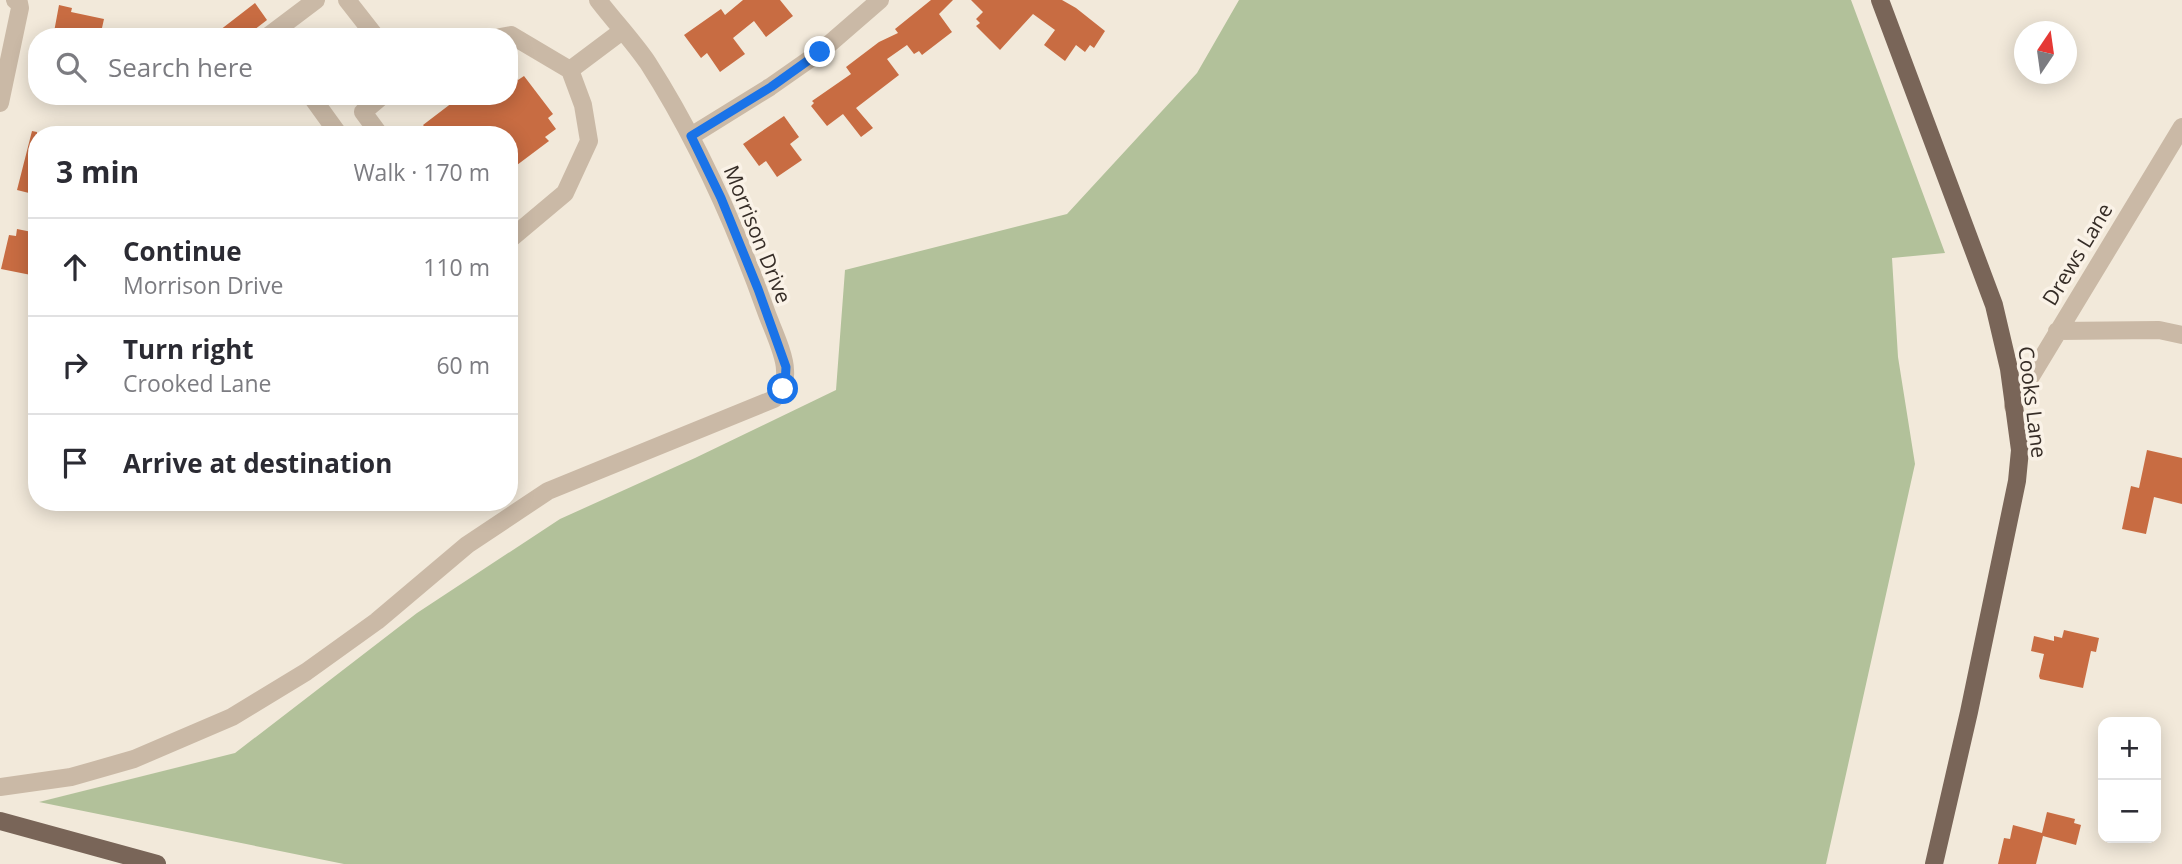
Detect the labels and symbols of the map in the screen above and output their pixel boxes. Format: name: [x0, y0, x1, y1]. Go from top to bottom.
north arrow: [2014, 21, 2077, 84]
route end: [804, 36, 835, 67]
street label: Morrison Drive: [718, 161, 798, 307]
street label: Drews Lane: [2035, 198, 2119, 310]
street label: Cooks Lane: [2012, 345, 2054, 459]
route start: [767, 373, 798, 404]

